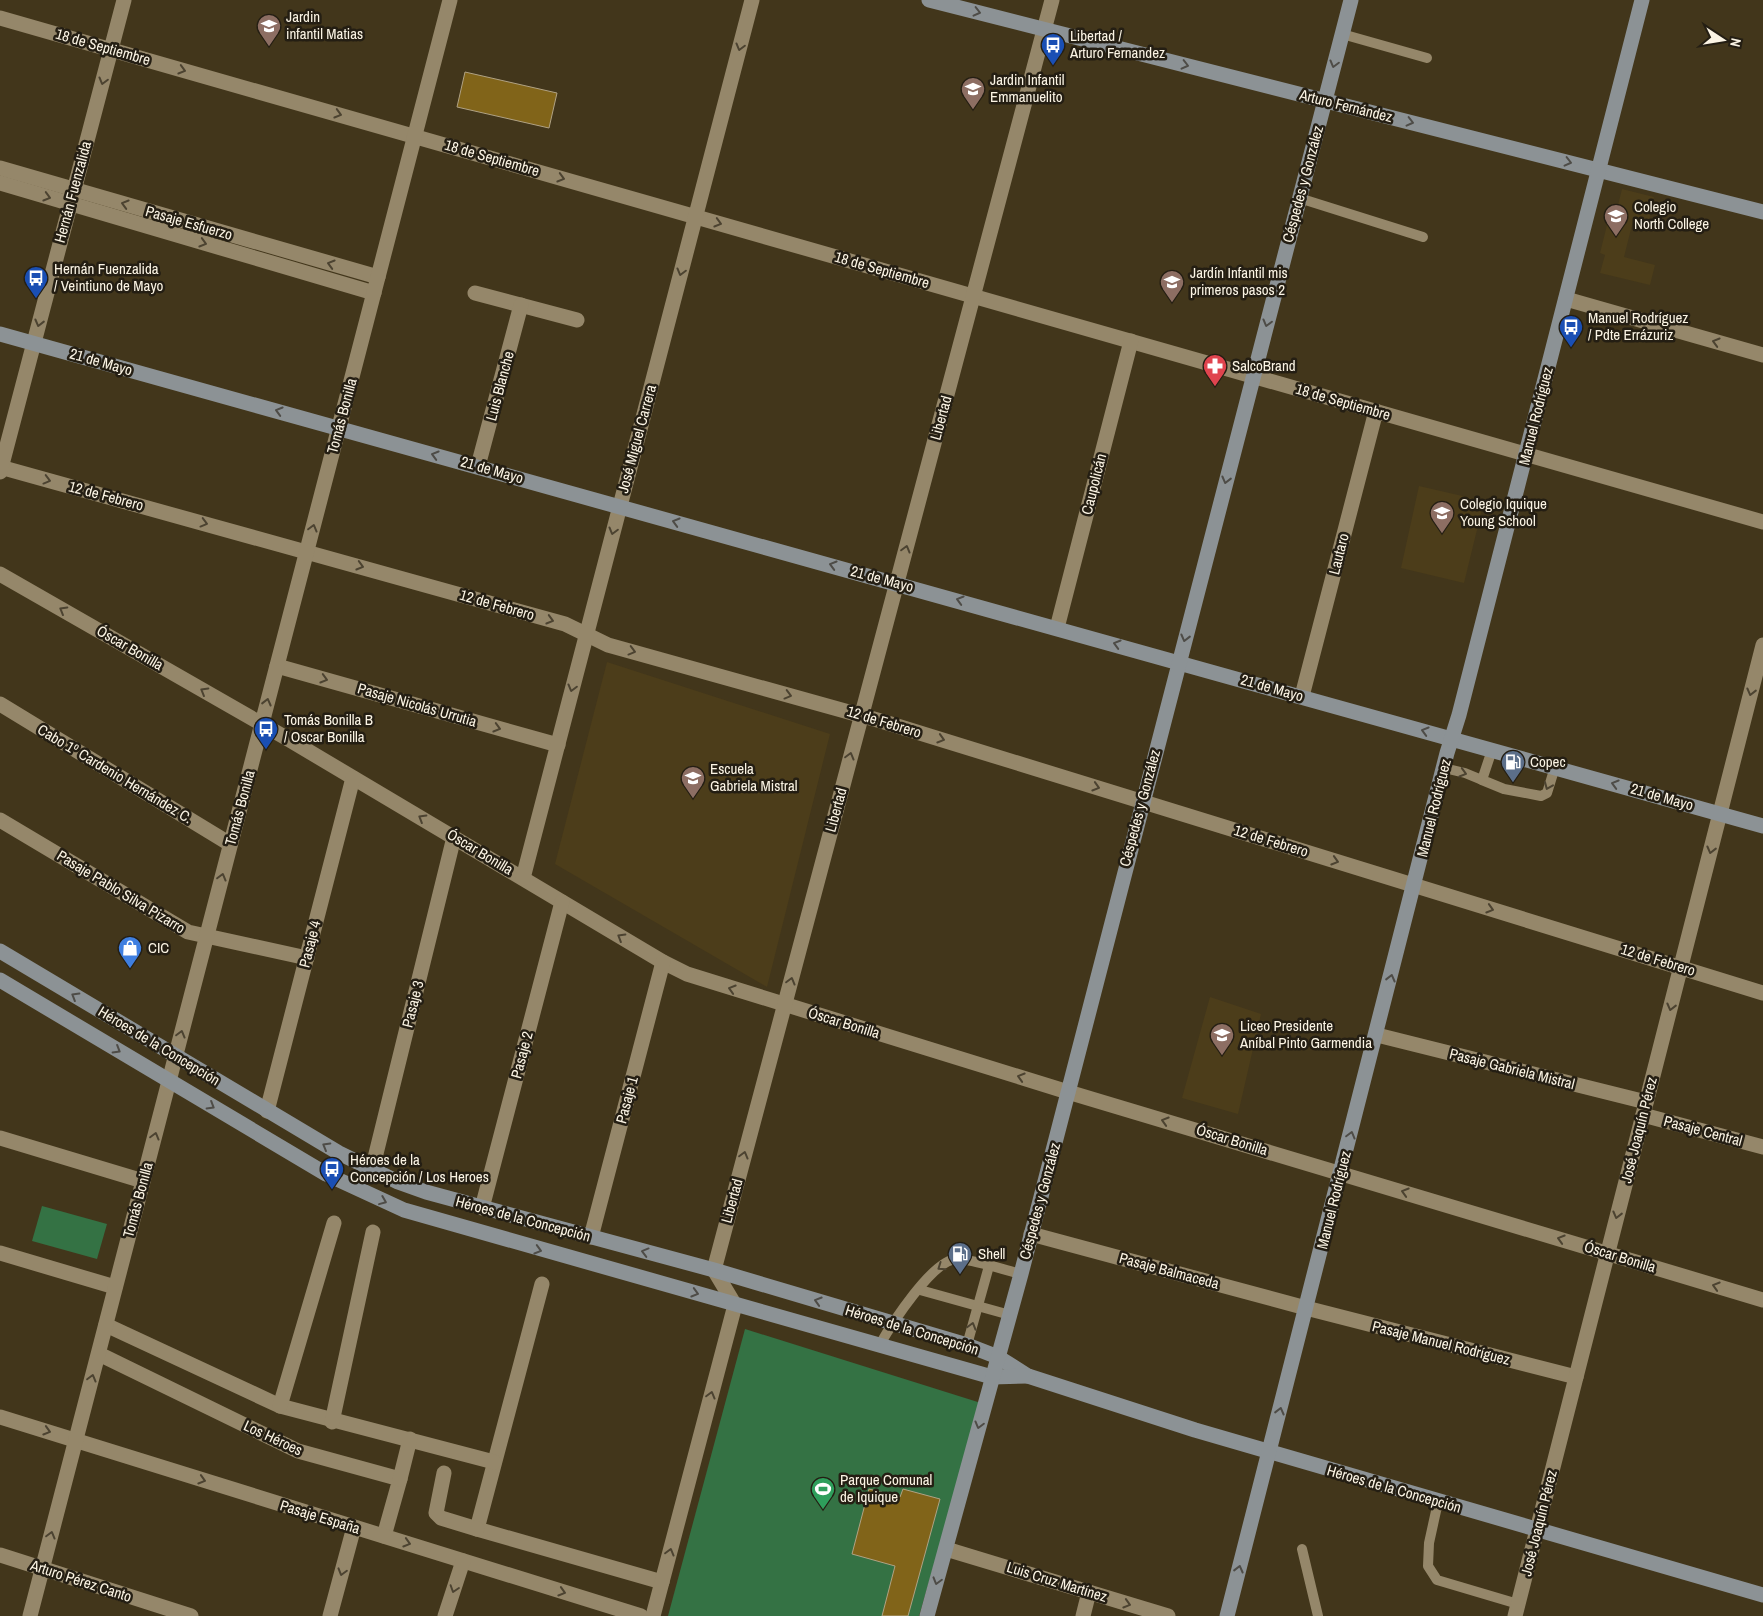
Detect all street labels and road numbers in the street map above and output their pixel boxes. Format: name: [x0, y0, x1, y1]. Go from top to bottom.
street label: 18 de Septiembre: [53, 23, 153, 70]
street label: Arturo Fernández: [1296, 84, 1395, 127]
street label: Céspedes y González: [1277, 123, 1328, 245]
street label: 18 de Septiembre: [442, 134, 542, 181]
street label: Hernán Fuenzalida: [49, 138, 96, 245]
street label: Pasaje Esfuerzo: [143, 200, 235, 245]
street label: 18 de Septiembre: [832, 246, 932, 293]
street label: 21 de Mayo: [67, 343, 135, 381]
street label: Luis Blanche: [480, 349, 519, 423]
street label: Manuel Rodríguez: [1513, 365, 1558, 467]
street label: Tomás Bonilla: [321, 376, 362, 456]
street label: 18 de Septiembre: [1293, 378, 1393, 425]
street label: José Miguel Carrera: [612, 382, 661, 495]
street label: Libertad: [925, 393, 957, 442]
street label: 21 de Mayo: [458, 451, 526, 489]
street label: Caupolicán: [1076, 451, 1111, 517]
street label: 12 de Febrero: [66, 475, 146, 516]
street label: Lautaro: [1323, 531, 1354, 577]
street label: 21 de Mayo: [848, 560, 916, 597]
street label: 12 de Febrero: [457, 584, 537, 625]
street label: Óscar Bonilla: [93, 620, 168, 675]
street label: 21 de Mayo: [1238, 669, 1306, 707]
street label: Pasaje Nicolás Urrutia: [355, 677, 479, 732]
street label: 12 de Febrero: [844, 700, 924, 743]
street label: Cabo 1º Cardenio Hernández C.: [34, 719, 197, 828]
street label: Céspedes y González: [1114, 747, 1165, 869]
street label: Manuel Rodríguez: [1411, 757, 1456, 859]
street label: Tomás Bonilla: [219, 768, 260, 848]
street label: 21 de Mayo: [1628, 778, 1696, 816]
street label: Libertad: [820, 785, 852, 834]
street label: 12 de Febrero: [1231, 819, 1311, 862]
street label: Óscar Bonilla: [443, 824, 517, 880]
street label: Pasaje Pablo Silva Pizarro: [53, 845, 190, 938]
street label: Pasaje 4: [294, 918, 326, 970]
street label: 12 de Febrero: [1618, 938, 1698, 981]
street label: Pasaje 3: [397, 978, 429, 1030]
street label: Héroes de la Concepción: [94, 1001, 224, 1090]
street label: Óscar Bonilla: [806, 1002, 883, 1043]
street label: Pasaje 2: [505, 1029, 538, 1081]
street label: Pasaje Gabriela Mistral: [1447, 1043, 1577, 1094]
street label: Pasaje 1: [610, 1074, 643, 1126]
street label: José Joaquín Pérez: [1615, 1075, 1662, 1185]
street label: Pasaje Central: [1661, 1110, 1745, 1151]
street label: Óscar Bonilla: [1194, 1119, 1271, 1160]
street label: Céspedes y González: [1014, 1140, 1065, 1262]
street label: Manuel Rodríguez: [1311, 1149, 1356, 1251]
street label: Tomás Bonilla: [117, 1160, 158, 1240]
street label: Libertad: [716, 1176, 748, 1225]
street label: Héroes de la Concepción: [453, 1190, 593, 1247]
street label: Óscar Bonilla: [1582, 1236, 1659, 1277]
street label: Pasaje Balmaceda: [1117, 1247, 1222, 1294]
street label: Héroes de la Concepción: [843, 1299, 982, 1360]
street label: Pasaje Manuel Rodríguez: [1370, 1315, 1512, 1370]
street label: Los Héroes: [240, 1415, 306, 1460]
street label: Héroes de la Concepción: [1325, 1459, 1464, 1518]
street label: José Joaquín Pérez: [1515, 1468, 1562, 1578]
street label: Pasaje España: [278, 1494, 363, 1539]
street label: Arturo Pérez Canto: [27, 1554, 135, 1607]
street label: Luis Cruz Martínez: [1004, 1556, 1110, 1607]

